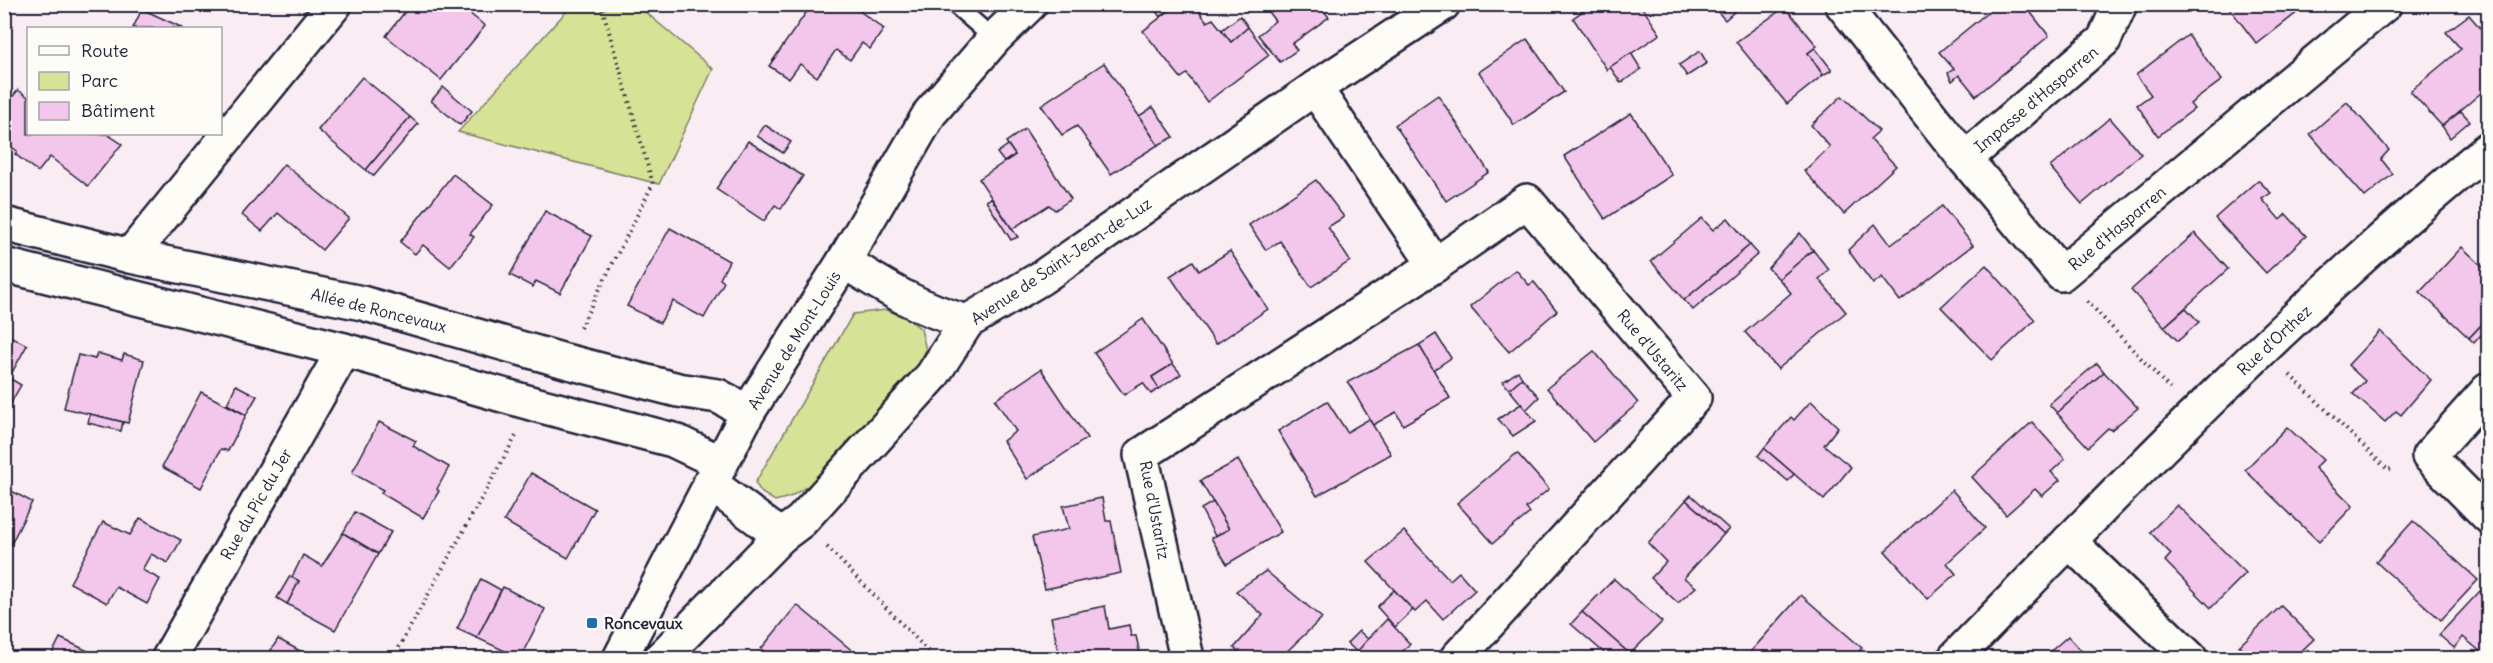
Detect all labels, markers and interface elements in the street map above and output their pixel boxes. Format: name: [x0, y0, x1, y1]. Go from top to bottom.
legend: [27, 27, 222, 135]
text: Route: [81, 39, 129, 62]
street label: Impasse d'Hasparren: [1970, 41, 2102, 157]
text: Parc: [81, 69, 118, 92]
text: Bâtiment: [81, 99, 155, 122]
street label: Rue d'Hasparren: [2064, 181, 2170, 275]
street label: Avenue de Saint-Jean-de-Luz: [967, 193, 1155, 329]
street label: Avenue de Mont-Louis: [743, 267, 845, 413]
street label: Allée de Roncevaux: [309, 283, 449, 337]
street label: Rue d'Orthez: [2233, 300, 2315, 379]
street label: Rue d'Ustaritz: [1613, 305, 1693, 395]
street label: Rue du Pic du Jer: [216, 444, 296, 563]
street label: Rue d'Ustaritz: [1136, 459, 1174, 561]
place label: Roncevaux: [604, 613, 683, 633]
marker: Roncevaux: [585, 616, 599, 630]

